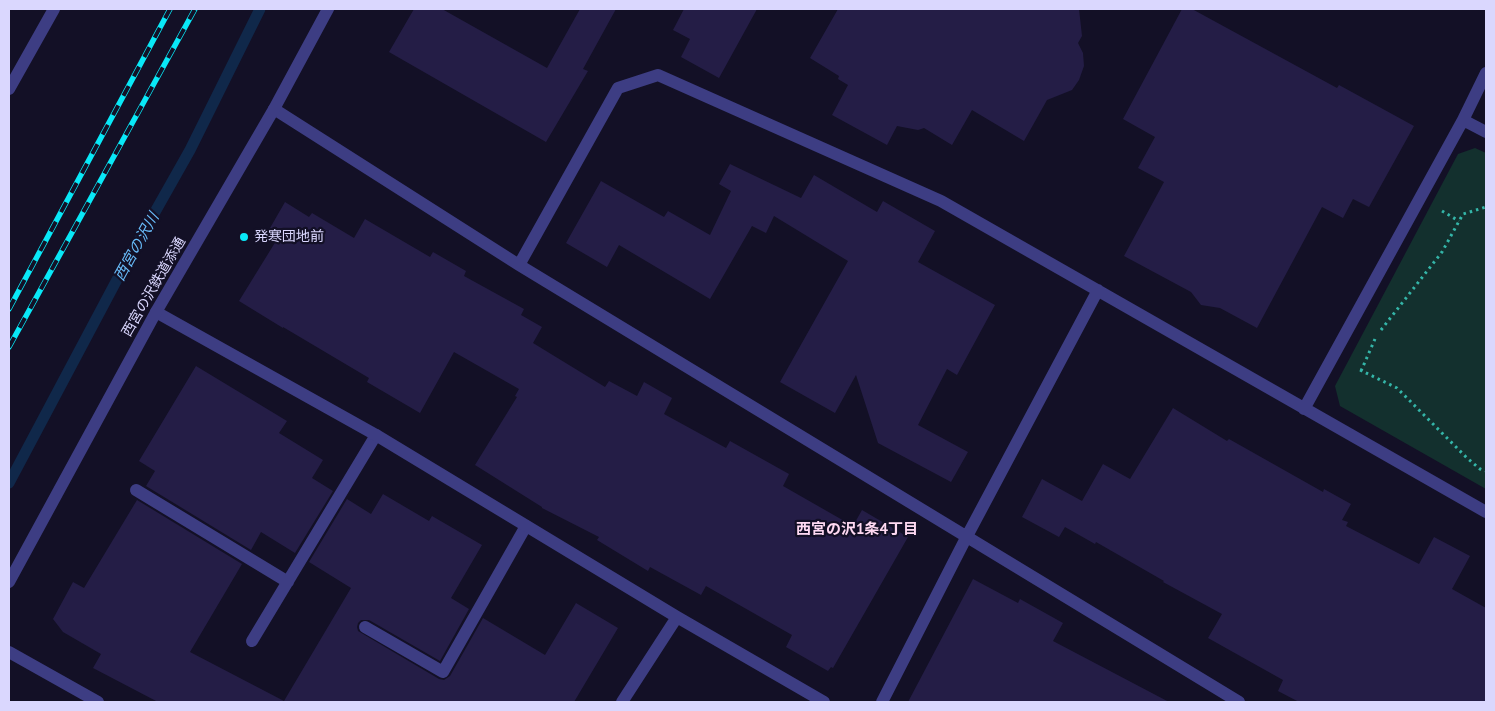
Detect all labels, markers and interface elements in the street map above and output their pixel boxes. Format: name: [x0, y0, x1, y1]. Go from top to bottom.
water label: 西宮の沢川: [111, 210, 163, 284]
place label: 発寒団地前: [254, 229, 324, 245]
marker: 発寒団地前: [238, 231, 250, 243]
street label: 西宮の沢鉄道添通: [119, 234, 189, 340]
district label: 西宮の沢1条4丁目: [796, 521, 918, 539]

